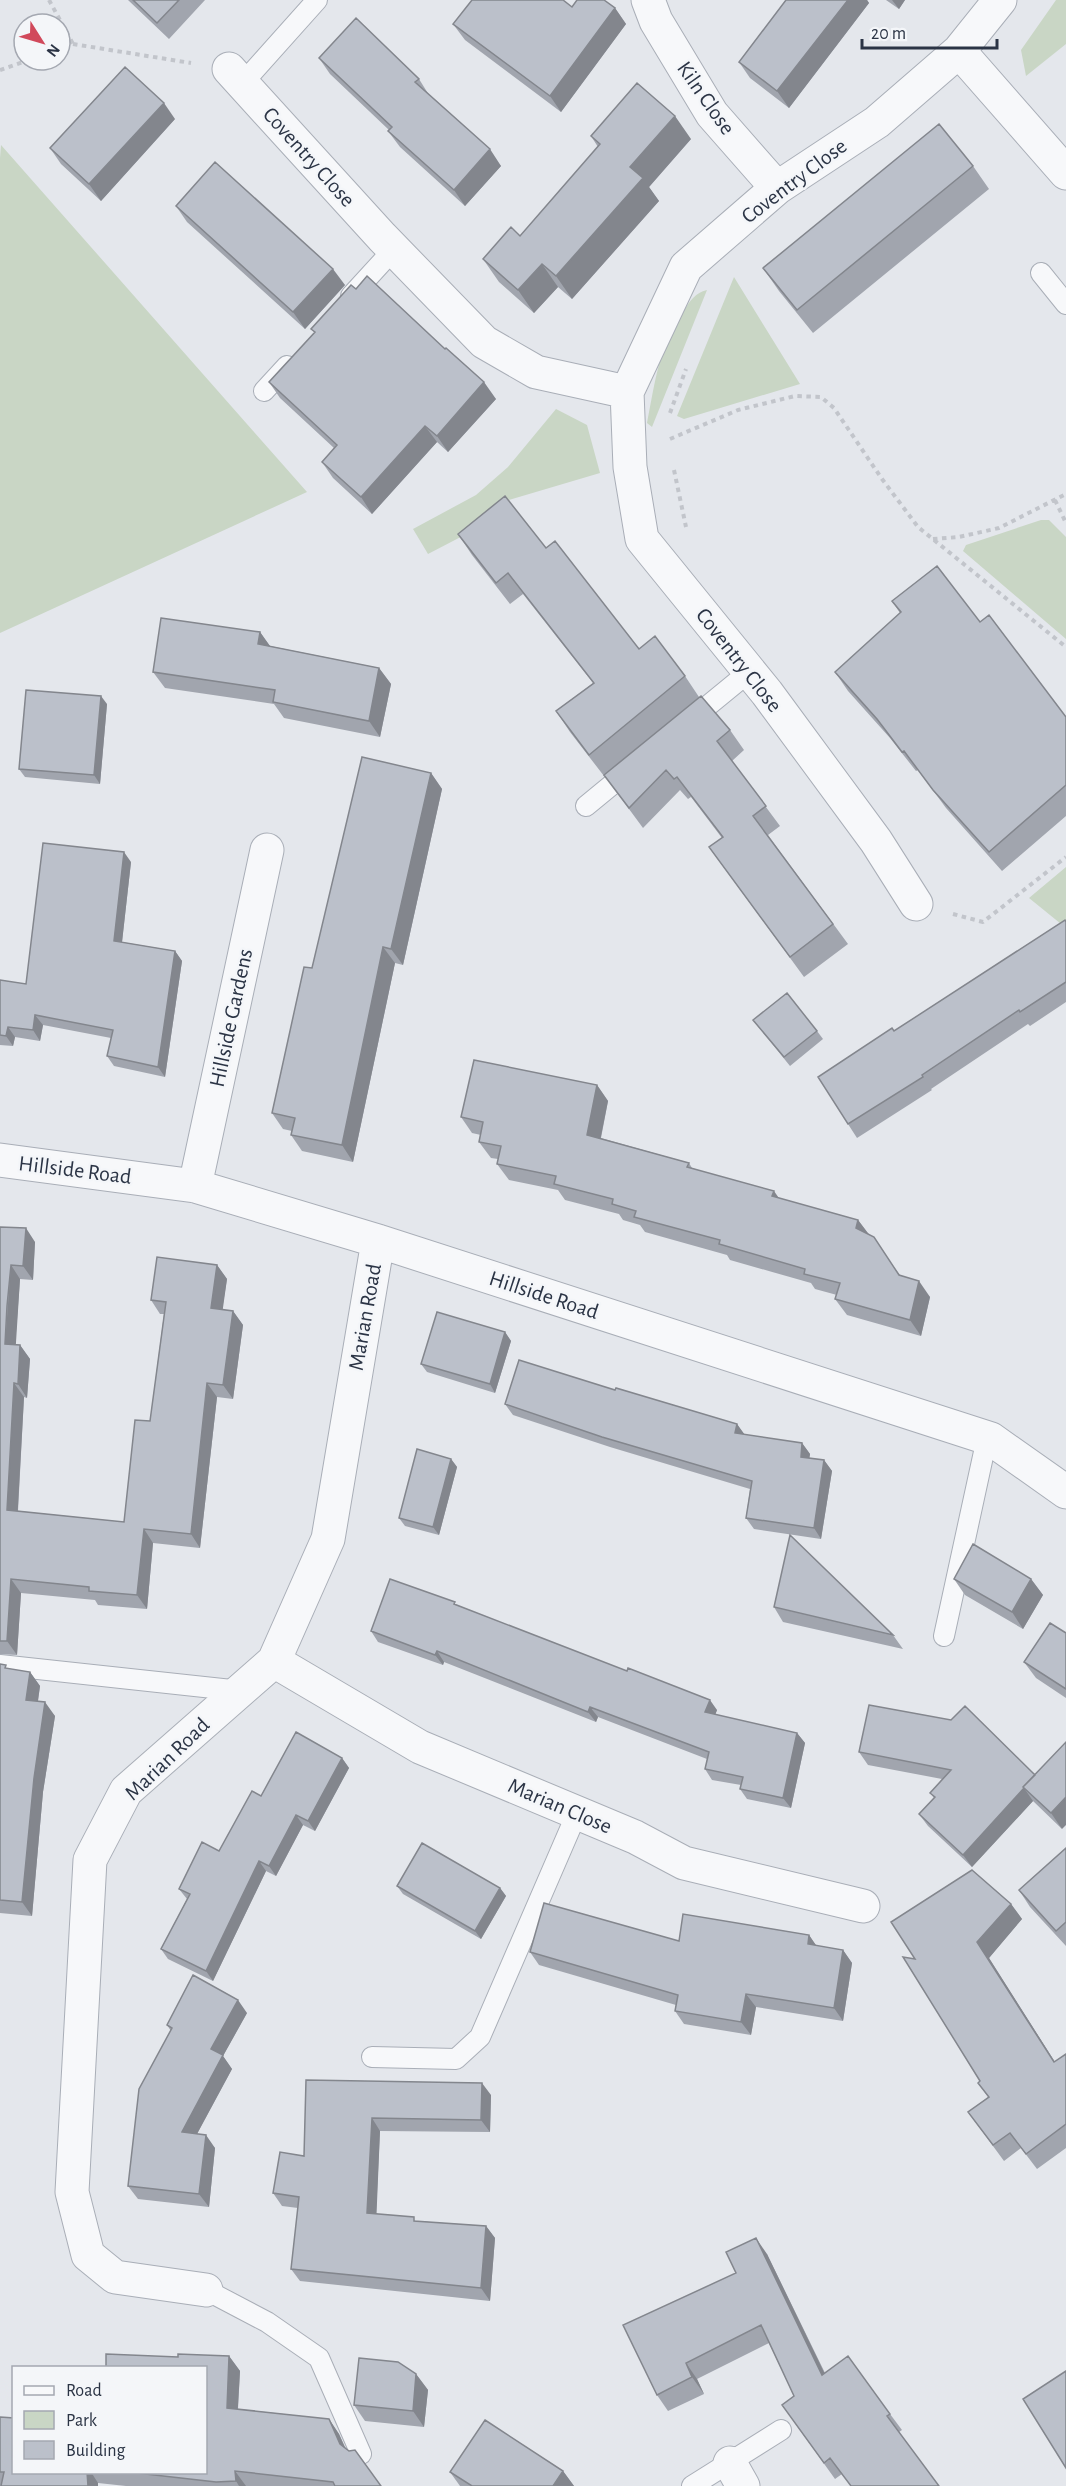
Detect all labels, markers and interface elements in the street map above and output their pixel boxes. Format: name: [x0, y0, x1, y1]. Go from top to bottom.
north arrow: [12, 12, 72, 72]
scale bar: [862, 12, 997, 50]
text: 20 m: [871, 25, 906, 43]
text: N: [43, 41, 63, 60]
street label: Kiln Close: [673, 57, 739, 139]
street label: Coventry Close: [259, 103, 359, 211]
street label: Coventry Close: [737, 134, 851, 228]
street label: Coventry Close: [692, 604, 786, 716]
street label: Hillside Gardens: [206, 947, 256, 1089]
street label: Hillside Road: [17, 1152, 133, 1188]
street label: Marian Road: [345, 1262, 385, 1372]
street label: Hillside Road: [487, 1267, 601, 1323]
street label: Marian Road: [120, 1714, 214, 1804]
street label: Marian Close: [505, 1774, 615, 1838]
legend: [12, 2366, 207, 2474]
text: Road: [66, 2382, 102, 2400]
text: Park: [66, 2412, 98, 2430]
text: Building: [66, 2442, 126, 2460]

